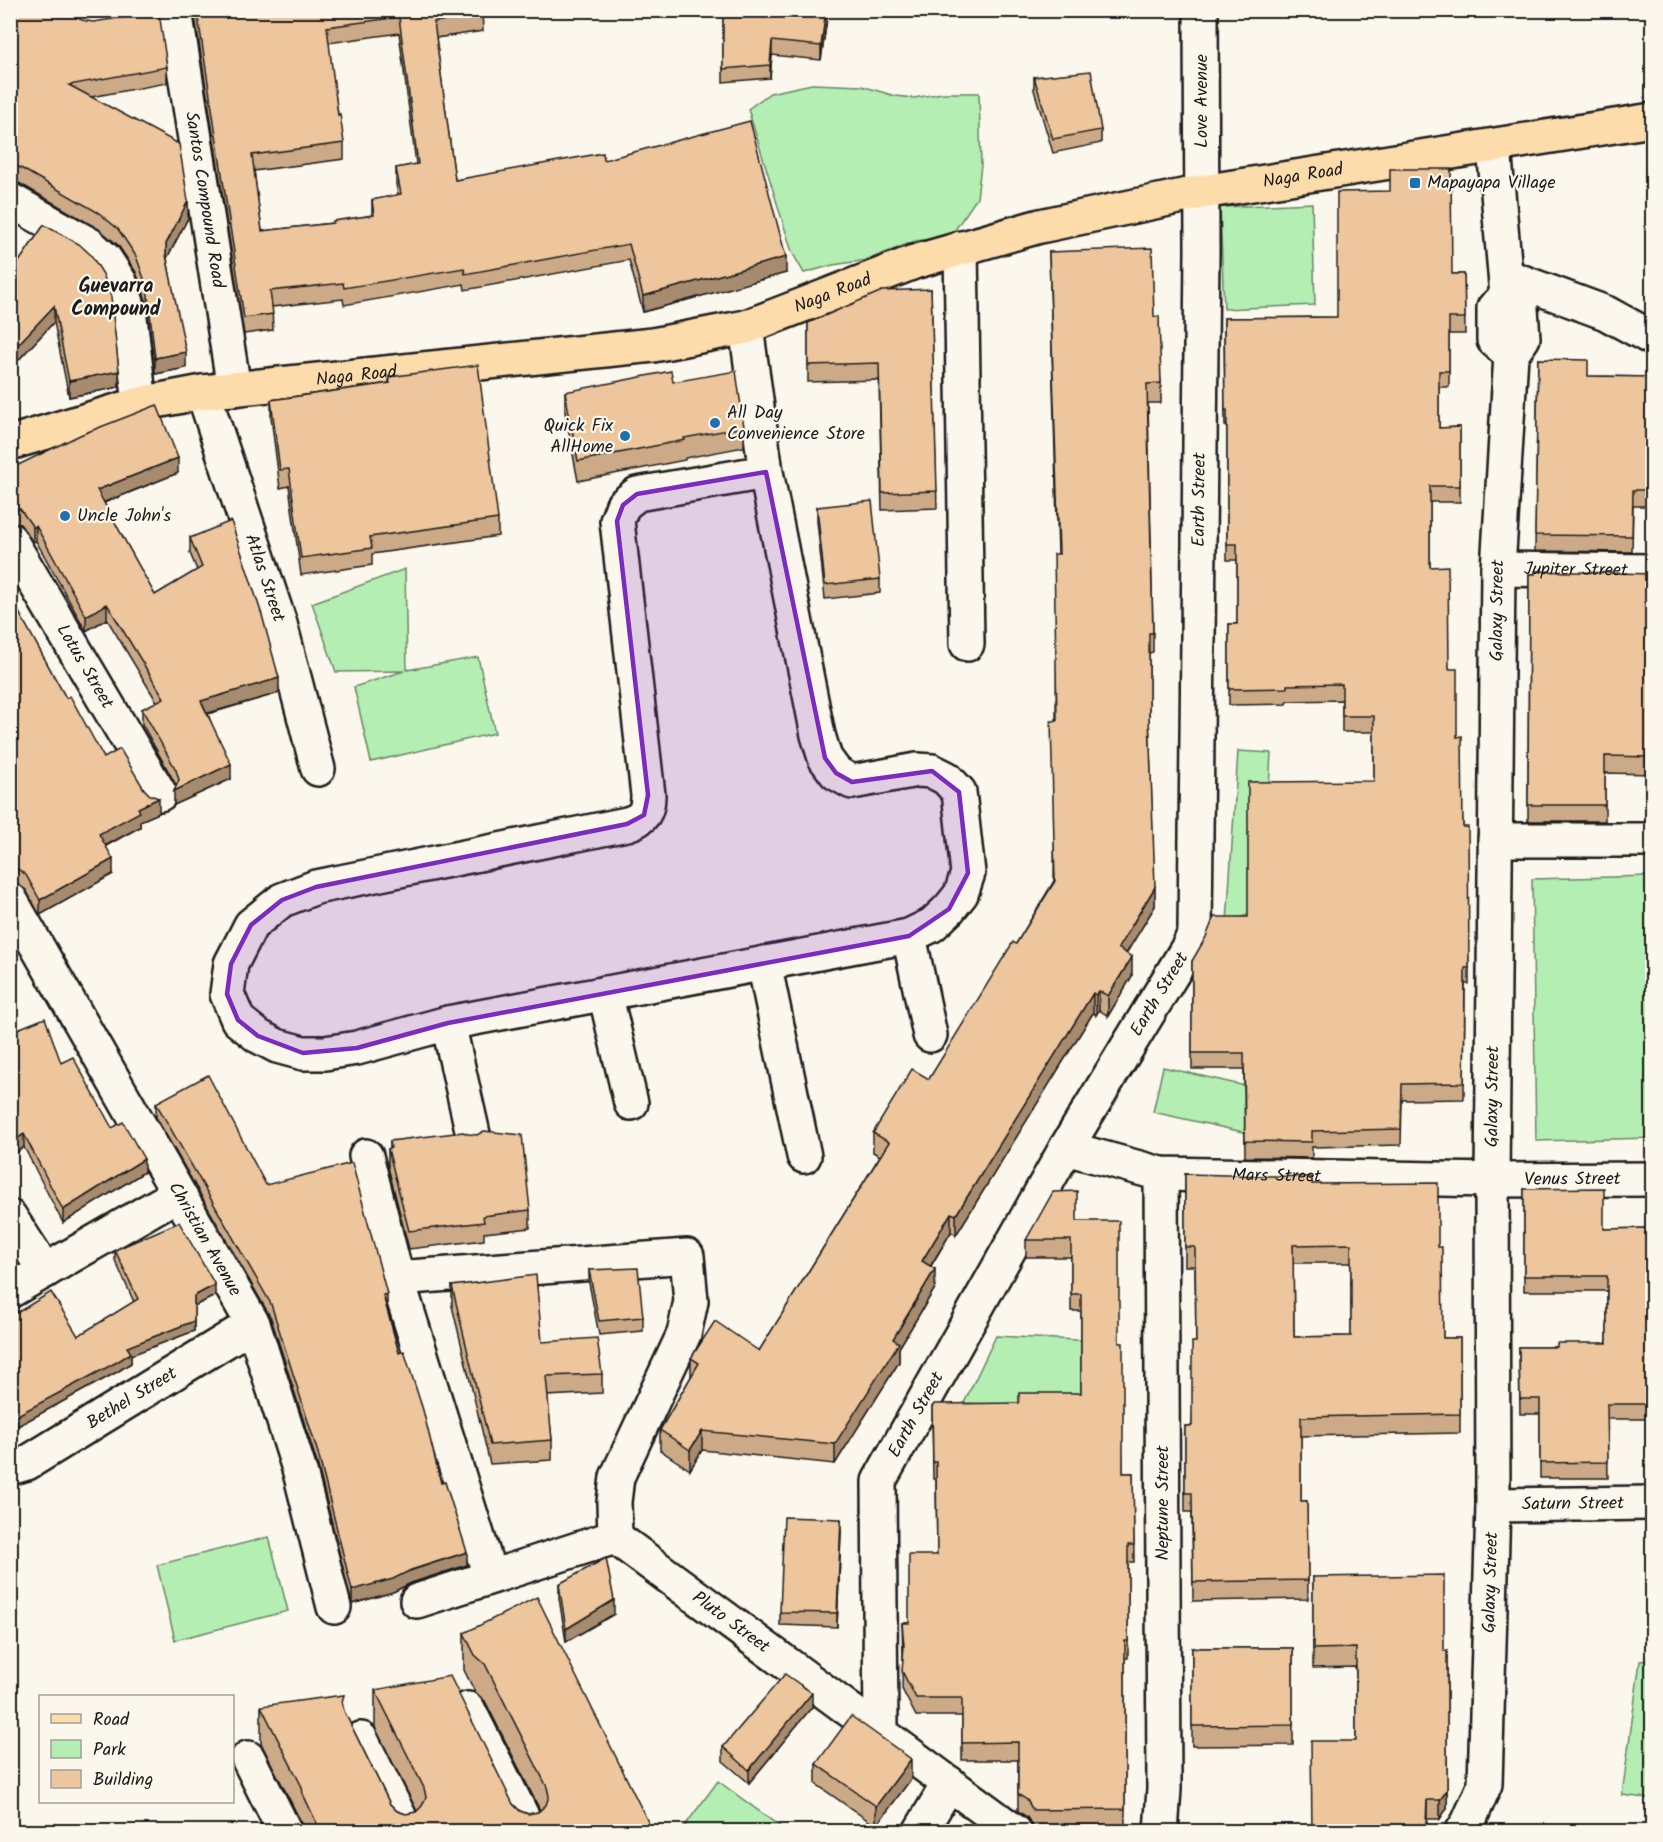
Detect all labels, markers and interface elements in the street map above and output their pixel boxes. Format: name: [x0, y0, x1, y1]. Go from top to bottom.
street label: Love Avenue: [1188, 54, 1217, 148]
street label: Santos Compound Road: [176, 109, 233, 291]
street label: Naga Road: [1261, 155, 1346, 197]
place label: Mapayapa Village: [1427, 169, 1556, 198]
marker: Mapayapa Village: [1408, 176, 1422, 190]
street label: Naga Road: [790, 265, 877, 322]
district label: Guevarra Compound: [71, 271, 162, 326]
street label: Naga Road: [315, 357, 399, 395]
place label: All Day Convenience Store: [727, 399, 865, 449]
place label: Quick Fix AllHome: [543, 412, 613, 462]
marker: All Day Convenience Store: [708, 416, 722, 430]
marker: Quick Fix AllHome: [618, 429, 632, 443]
street label: Earth Street: [1184, 451, 1214, 547]
place label: Uncle John's: [77, 502, 172, 531]
marker: Uncle John's: [58, 509, 72, 523]
street label: Atlas Street: [237, 530, 293, 627]
street label: Jupiter Street: [1524, 555, 1629, 585]
street label: Galaxy Street: [1483, 558, 1513, 661]
street label: Lotus Street: [48, 619, 122, 715]
street label: Earth Street: [1123, 945, 1197, 1042]
street label: Galaxy Street: [1478, 1045, 1508, 1147]
street label: Mars Street: [1232, 1161, 1322, 1191]
street label: Venus Street: [1524, 1165, 1622, 1194]
street label: Christian Avenue: [160, 1177, 249, 1302]
street label: Bethel Street: [81, 1359, 184, 1437]
street label: Earth Street: [880, 1366, 952, 1463]
street label: Neptune Street: [1149, 1444, 1178, 1561]
street label: Saturn Street: [1522, 1489, 1625, 1519]
street label: Galaxy Street: [1475, 1530, 1507, 1634]
street label: Pluto Street: [686, 1584, 777, 1662]
legend: [39, 1695, 234, 1803]
text: Road: [93, 1706, 130, 1735]
text: Park: [93, 1736, 126, 1765]
text: Building: [93, 1766, 153, 1795]

